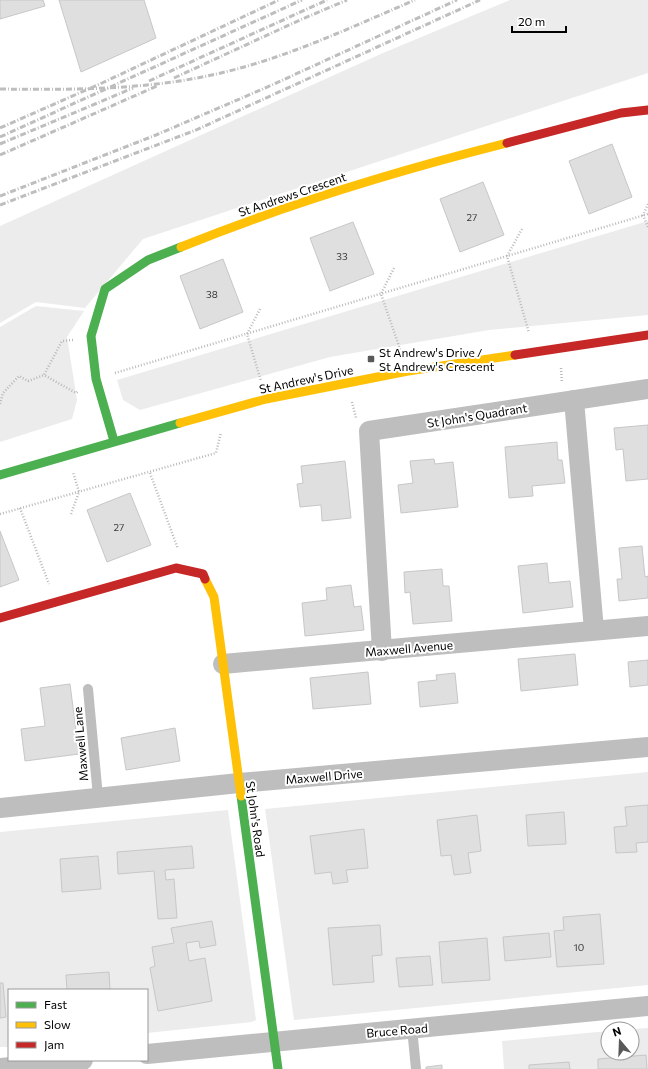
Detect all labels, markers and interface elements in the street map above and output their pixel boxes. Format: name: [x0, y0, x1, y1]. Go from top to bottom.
scale bar: [512, 8, 566, 34]
text: 20 m: [518, 14, 545, 28]
street label: St Andrews Crescent: [236, 169, 348, 219]
house number: 27: [467, 211, 477, 223]
house number: 33: [336, 250, 348, 262]
house number: 38: [206, 288, 218, 300]
place label: St Andrew's Drive / St Andrew's Crescent: [379, 345, 495, 373]
marker: St Andrew's Drive / St Andrew's Crescent: [366, 354, 376, 364]
street label: St Andrew's Drive: [258, 362, 354, 396]
street label: St John's Quadrant: [426, 400, 528, 431]
house number: 27: [114, 521, 124, 533]
street label: Maxwell Avenue: [364, 637, 454, 659]
street label: Maxwell Lane: [70, 706, 90, 782]
street label: Maxwell Drive: [285, 766, 363, 786]
street label: St John's Road: [243, 780, 268, 858]
house number: 10: [574, 941, 584, 953]
legend: [8, 989, 148, 1061]
text: Fast: [44, 997, 67, 1011]
text: Slow: [44, 1017, 71, 1031]
street label: Bruce Road: [366, 1020, 428, 1040]
north arrow: [600, 1021, 640, 1061]
text: N: [611, 1024, 623, 1039]
text: Jam: [44, 1037, 64, 1052]

